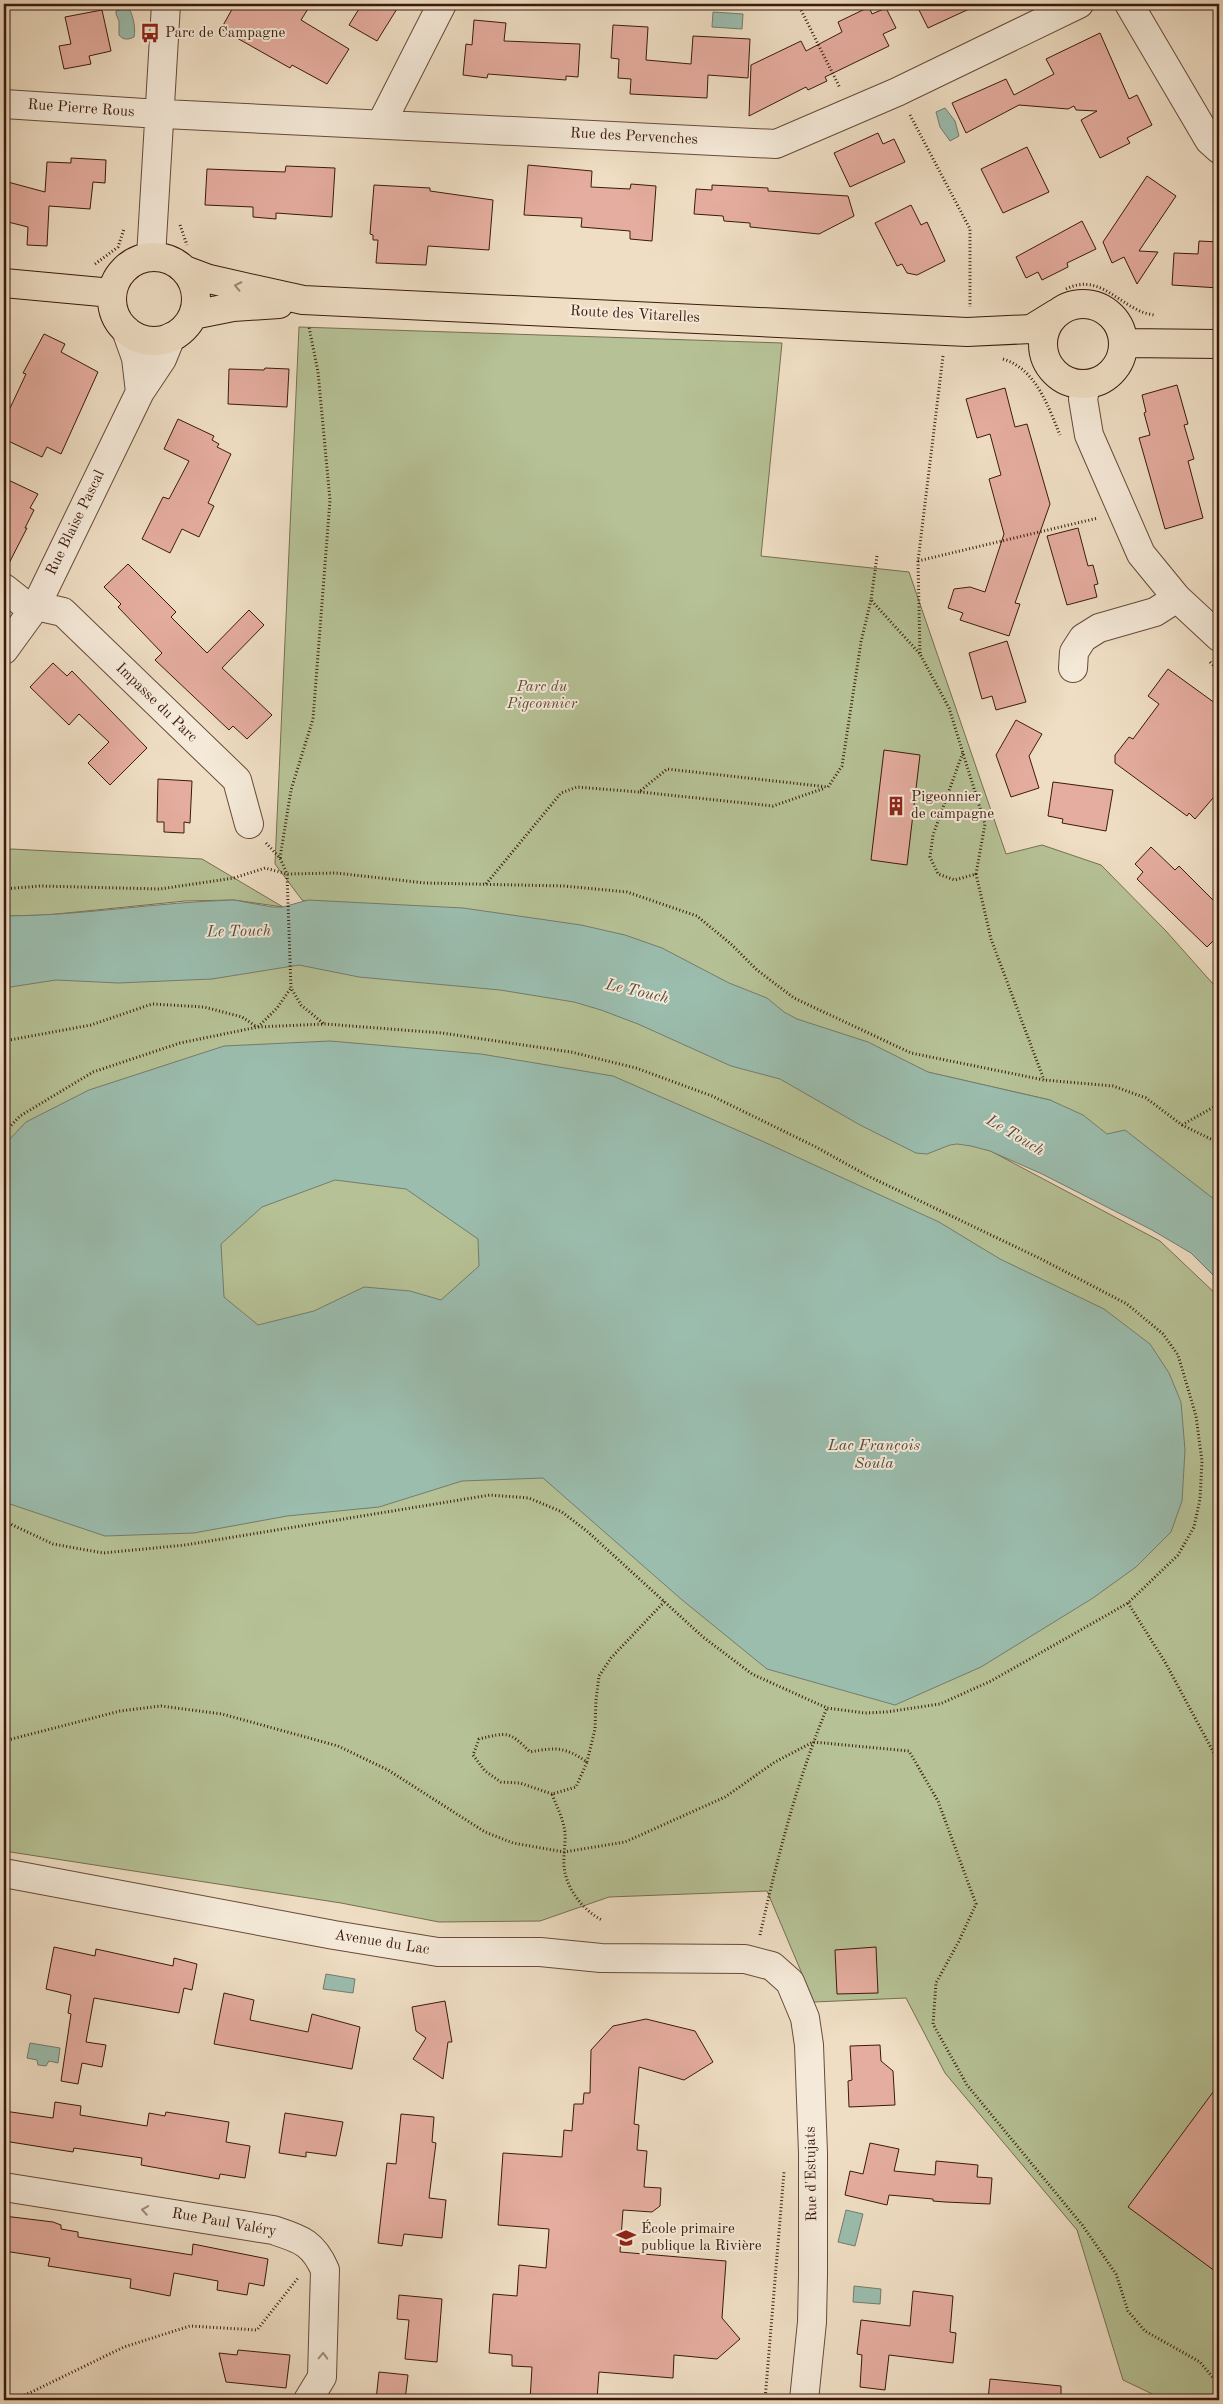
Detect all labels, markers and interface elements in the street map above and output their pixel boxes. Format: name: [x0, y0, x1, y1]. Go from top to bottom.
bus stop icon: Parc de Campagne: [139, 22, 161, 44]
place label: Parc de Campagne: [165, 26, 286, 41]
street label: Rue Pierre Rous: [27, 98, 135, 120]
street label: Rue des Pervenches: [570, 126, 698, 148]
one-way arrow: [234, 281, 243, 292]
street label: Route des Vitarelles: [570, 304, 700, 326]
street label: Rue Blaise Pascal: [44, 468, 108, 578]
street label: Impasse du Parc: [112, 661, 200, 746]
park label: Parc du Pigeonnier: [506, 680, 577, 712]
place label: Pigeonnier de campagne: [911, 790, 994, 822]
building icon: Pigeonnier de campagne: [885, 795, 907, 817]
water label: Le Touch: [206, 923, 271, 941]
water label: Le Touch: [603, 977, 670, 1007]
water label: Le Touch: [982, 1112, 1047, 1159]
water label: Lac François Soula: [827, 1438, 921, 1472]
street label: Avenue du Lac: [333, 1928, 431, 1958]
street label: Rue d'Estujats: [804, 2126, 820, 2222]
one-way arrow: [140, 2205, 149, 2215]
street label: Rue Paul Valéry: [171, 2206, 277, 2240]
place label: École primaire publique la Rivière: [641, 2219, 762, 2254]
school or university icon: École primaire publique la Rivière: [615, 2227, 637, 2249]
one-way arrow: [317, 2351, 328, 2359]

